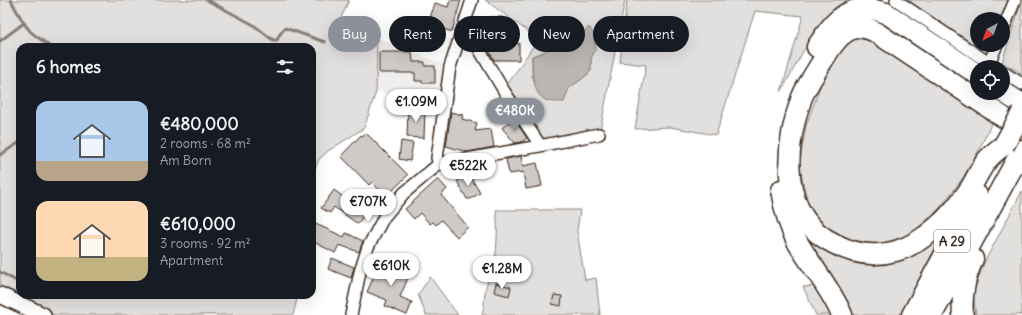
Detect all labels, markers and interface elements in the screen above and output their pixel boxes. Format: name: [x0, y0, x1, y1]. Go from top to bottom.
north arrow: [970, 12, 1010, 52]
map controls: [970, 12, 1010, 100]
chip: Buy: [328, 16, 381, 52]
chip: Rent: [389, 16, 446, 52]
chip: Filters: [454, 16, 520, 52]
chip: New: [528, 16, 585, 52]
chip: Apartment: [593, 16, 689, 52]
text: 6 homes: [36, 56, 101, 78]
icon: filters: [274, 56, 296, 78]
button: locate: [970, 60, 1010, 100]
pin: €1.09M: [383, 89, 449, 123]
text: €1.09M: [395, 93, 437, 110]
pin: €480K: [487, 98, 543, 132]
text: €480K: [495, 102, 535, 119]
text: €480,000: [160, 113, 239, 135]
icon: home: [68, 117, 116, 165]
text: 2 rooms · 68 m²: [160, 135, 251, 152]
text: Am Born: [160, 152, 212, 169]
pin: €522K: [440, 153, 496, 187]
text: €522K: [449, 157, 487, 174]
pin: €707K: [340, 189, 396, 223]
text: €707K: [349, 193, 387, 210]
text: €610,000: [160, 213, 236, 235]
icon: home: [68, 217, 116, 265]
road number: A 29: [934, 230, 970, 252]
text: 3 rooms · 92 m²: [160, 235, 251, 252]
text: Apartment: [160, 252, 223, 269]
pin: €610K: [363, 253, 419, 287]
pin: €1.28M: [469, 256, 535, 290]
text: €610K: [372, 257, 410, 274]
text: €1.28M: [481, 260, 523, 277]

